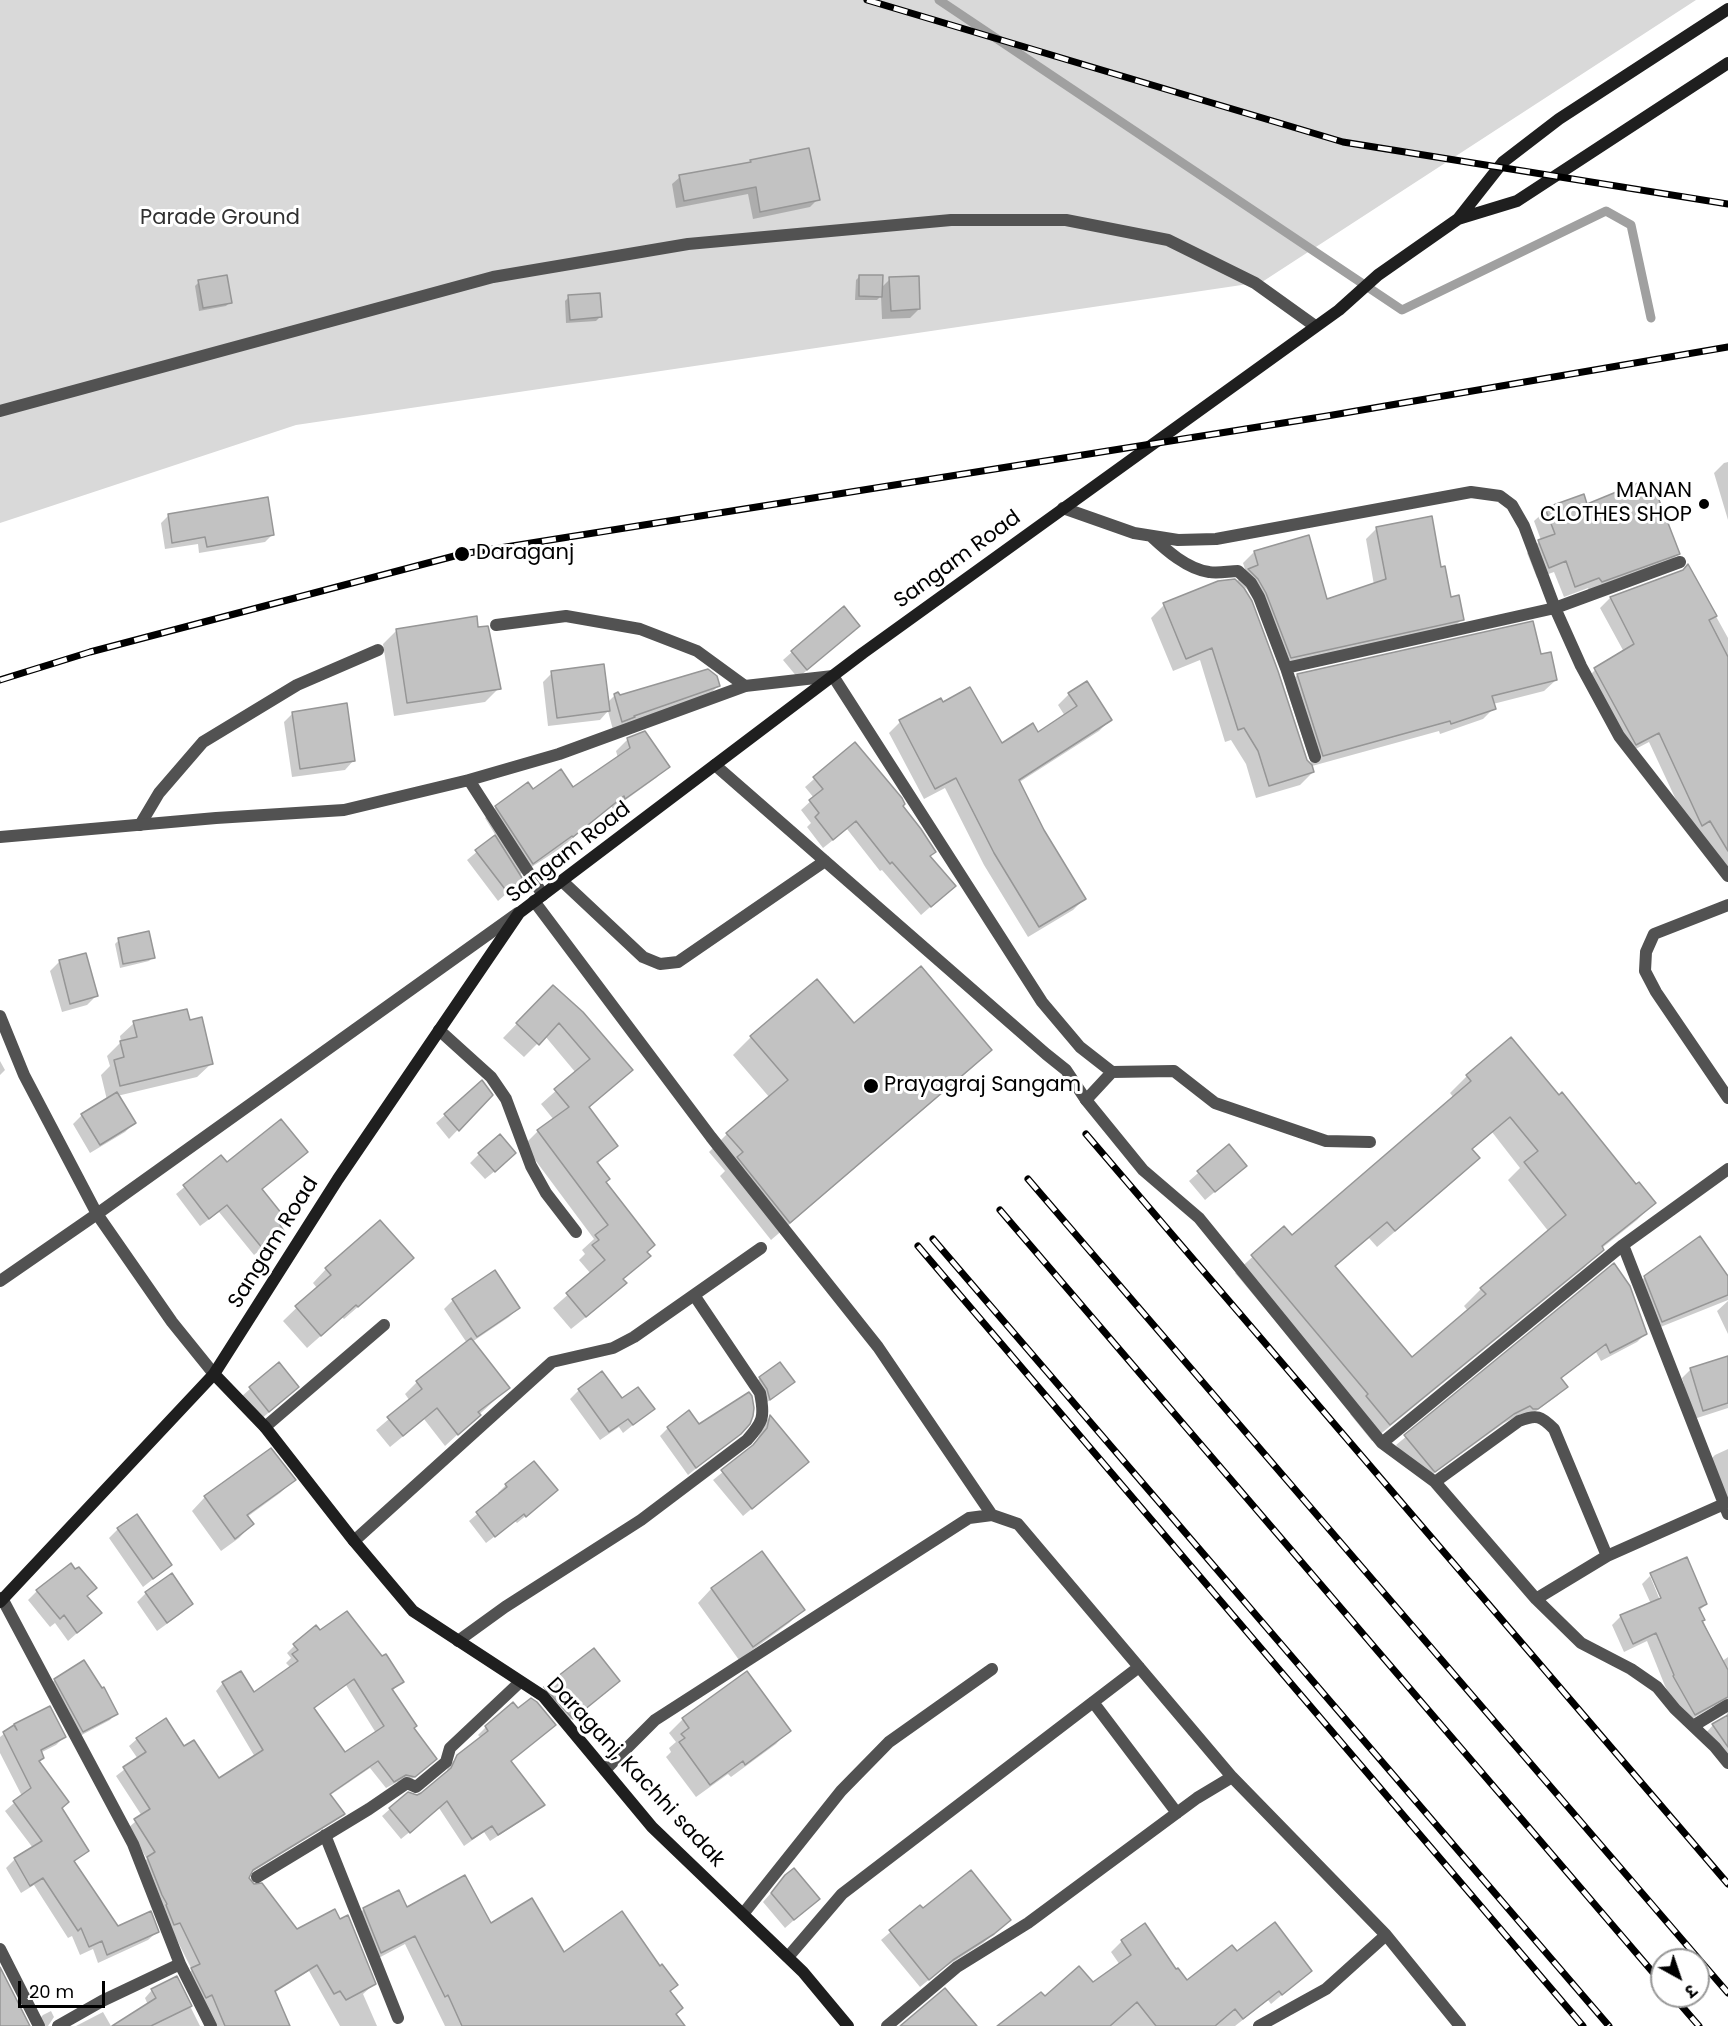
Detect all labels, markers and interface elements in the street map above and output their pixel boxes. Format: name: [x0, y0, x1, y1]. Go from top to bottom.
park label: Parade Ground: [140, 206, 300, 232]
place label: MANAN CLOTHES SHOP: [1540, 479, 1692, 529]
marker: MANAN CLOTHES SHOP: [1697, 497, 1711, 511]
street label: Sangam Road: [890, 506, 1026, 614]
place label: Daraganj: [476, 541, 574, 567]
marker: Daraganj: [453, 545, 471, 563]
street label: Sangam Road: [502, 797, 636, 909]
place label: Prayagraj Sangam: [884, 1073, 1081, 1099]
marker: Prayagraj Sangam: [862, 1077, 880, 1095]
street label: Sangam Road: [224, 1173, 324, 1313]
street label: Daraganj, Kachhi sadak: [541, 1673, 729, 1873]
north arrow: [1650, 1948, 1710, 2008]
scale bar: [21, 1969, 108, 2007]
text: 20 m: [29, 1979, 74, 2004]
text: उ: [1680, 1979, 1701, 2002]

